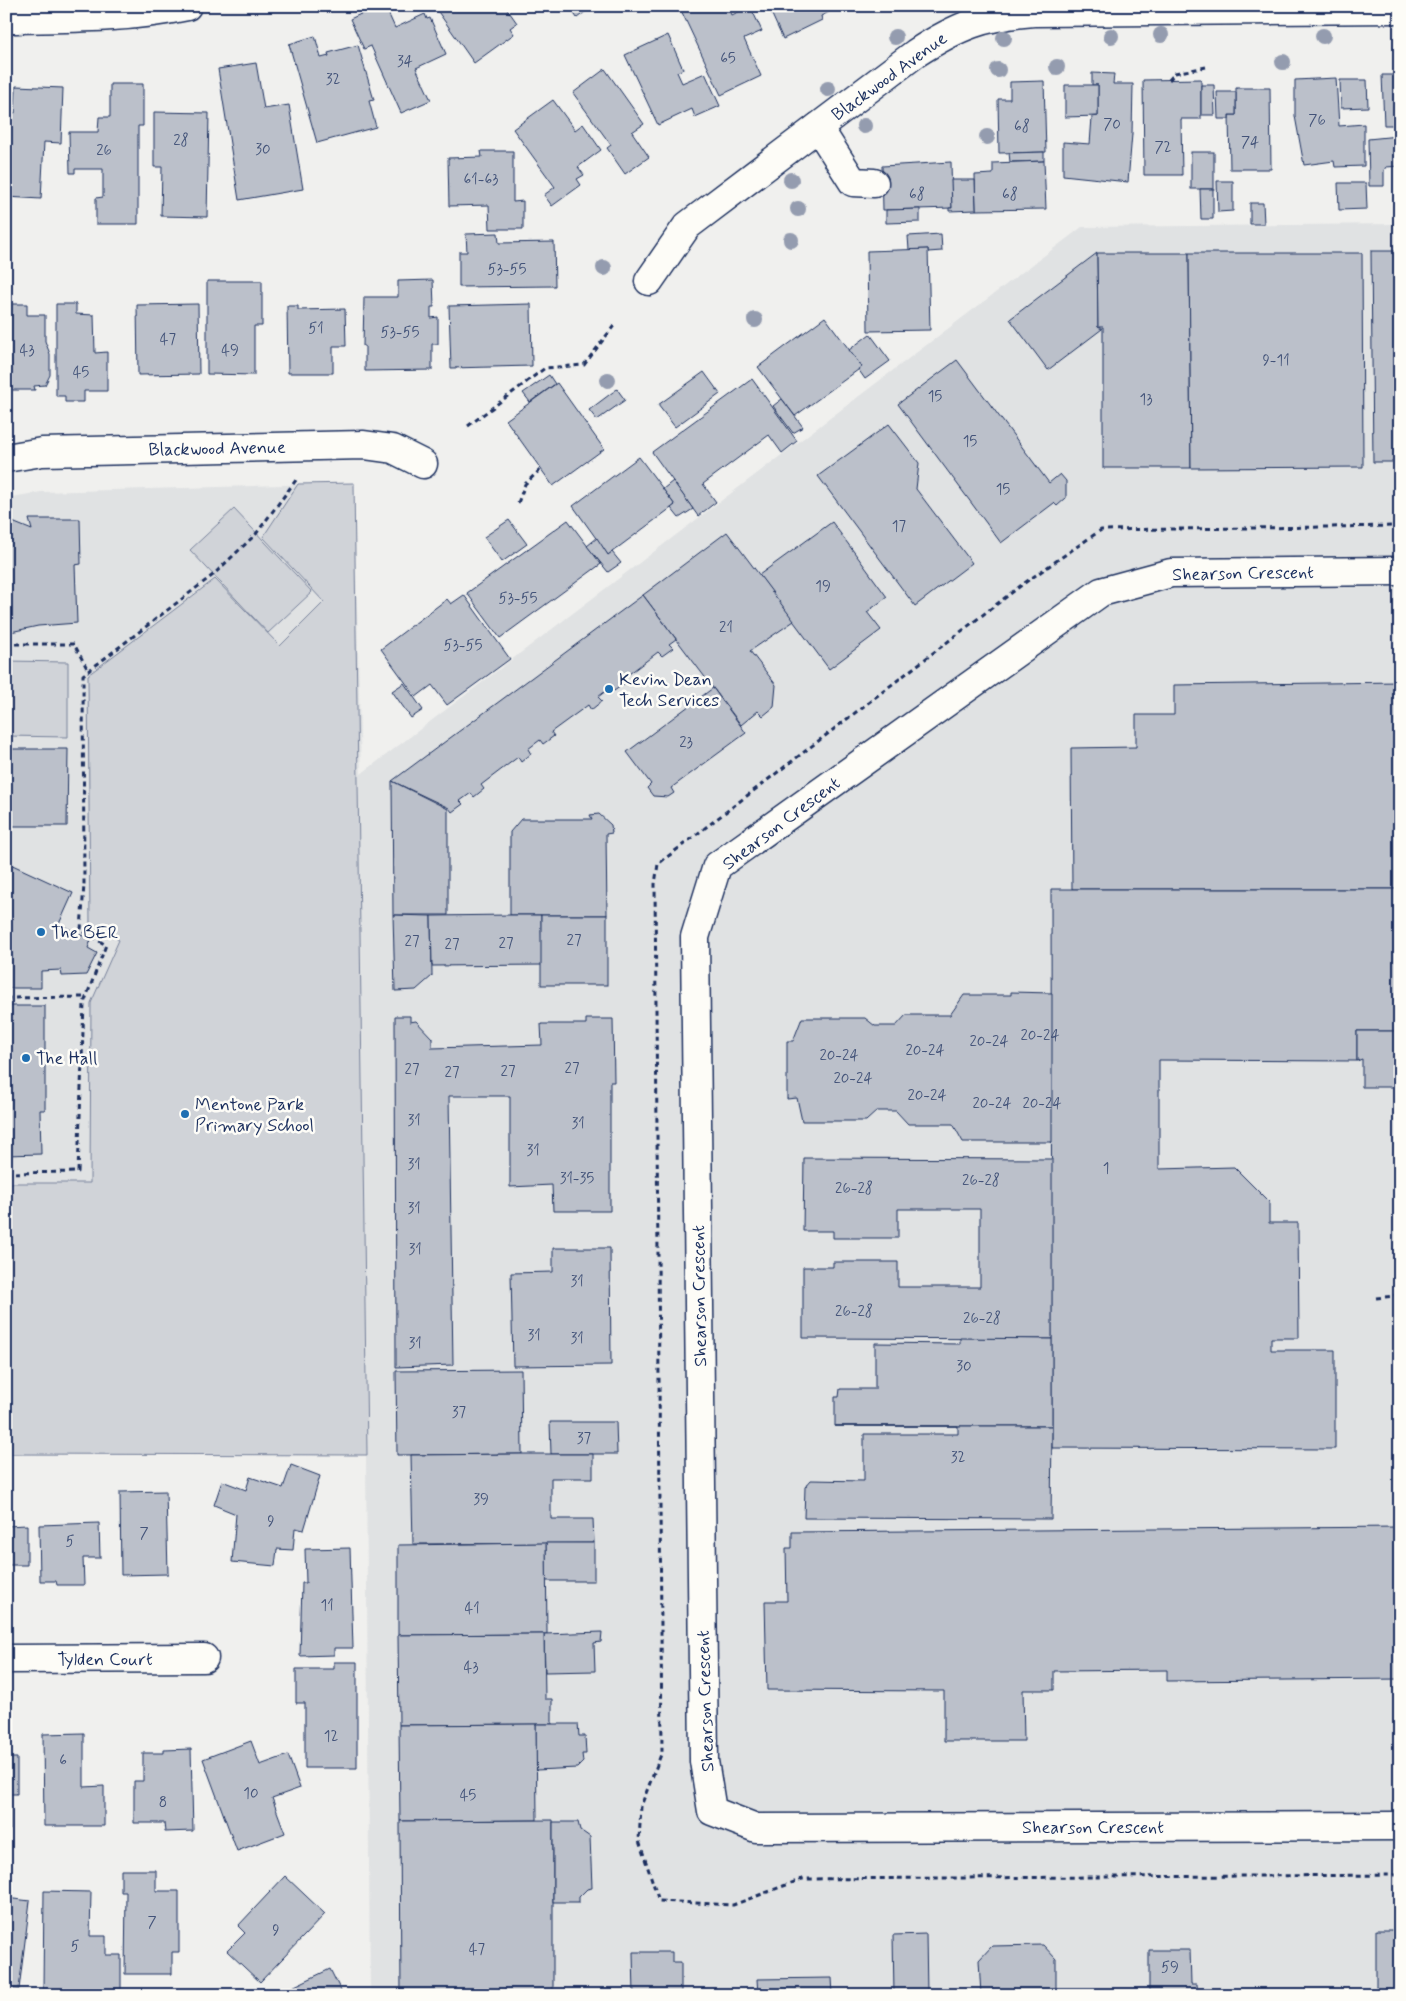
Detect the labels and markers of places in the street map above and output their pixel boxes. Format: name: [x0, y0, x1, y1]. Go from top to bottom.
place label: Kevin Dean Tech Services: [619, 668, 719, 713]
marker: Kevin Dean Tech Services: [603, 683, 615, 695]
place label: The BER: [51, 921, 118, 945]
marker: The BER: [35, 926, 47, 938]
place label: The Hall: [36, 1047, 97, 1071]
marker: The Hall: [20, 1052, 32, 1064]
place label: Mentone Park Primary School: [195, 1093, 314, 1138]
marker: Mentone Park Primary School: [179, 1108, 191, 1120]

